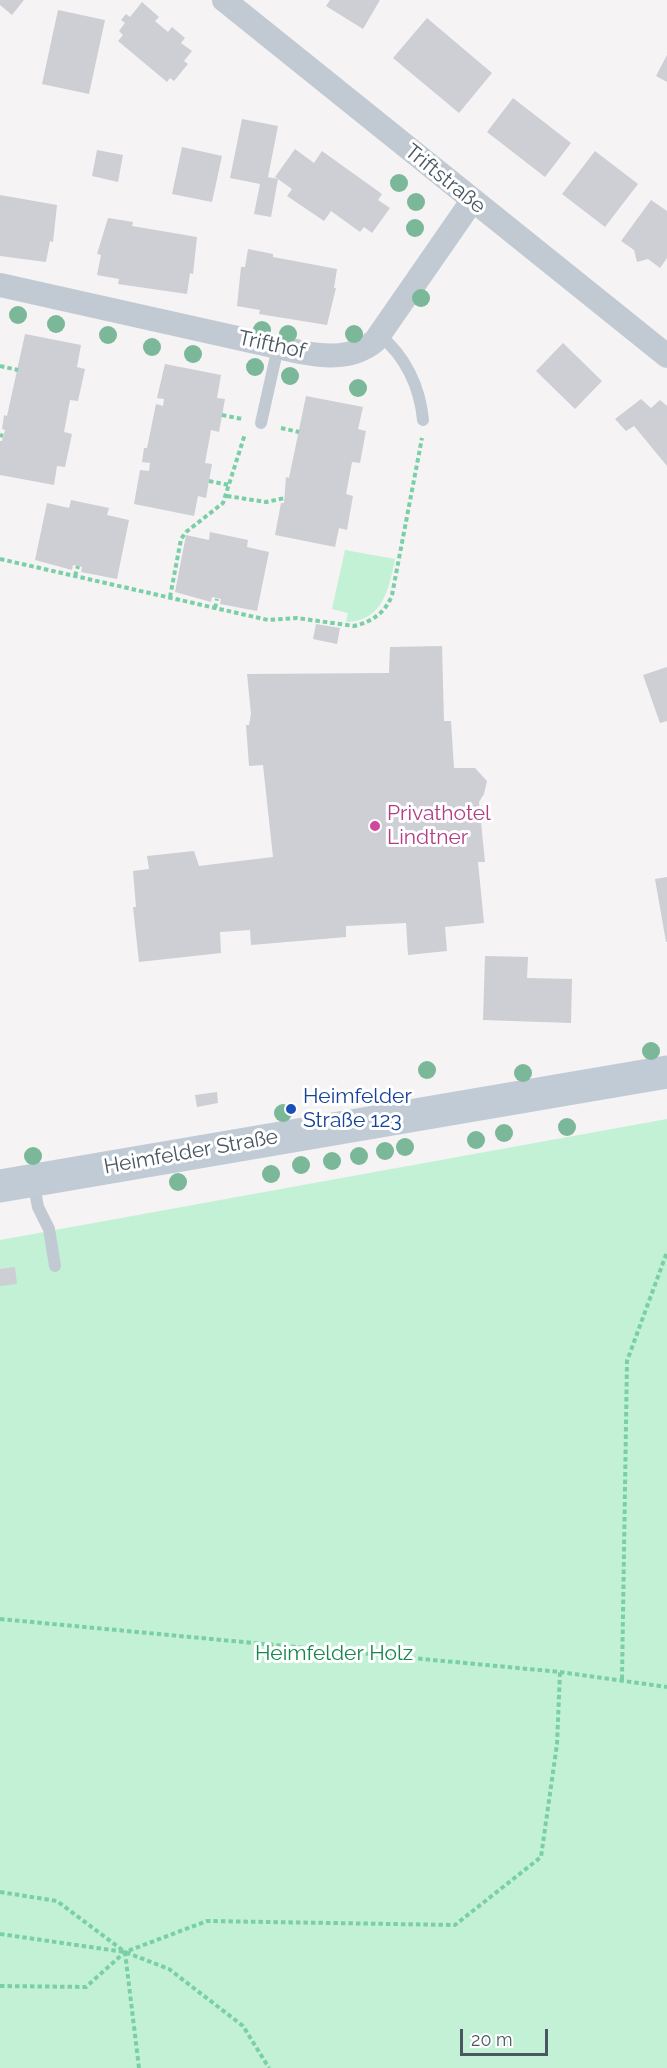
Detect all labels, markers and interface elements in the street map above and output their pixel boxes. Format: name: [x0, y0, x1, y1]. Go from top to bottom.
street label: Triftstraße: [399, 139, 491, 219]
street label: Trifthof: [236, 326, 308, 364]
place label: Privathotel Lindtner: [387, 801, 491, 851]
marker: Privathotel Lindtner: [368, 819, 382, 833]
place label: Heimfelder Straße 123: [303, 1084, 412, 1134]
marker: Heimfelder Straße 123: [284, 1102, 298, 1116]
street label: Heimfelder Straße: [102, 1124, 280, 1180]
park label: Heimfelder Holz: [255, 1641, 413, 1667]
scale bar: [463, 2017, 552, 2055]
text: 20 m: [471, 2029, 513, 2050]

